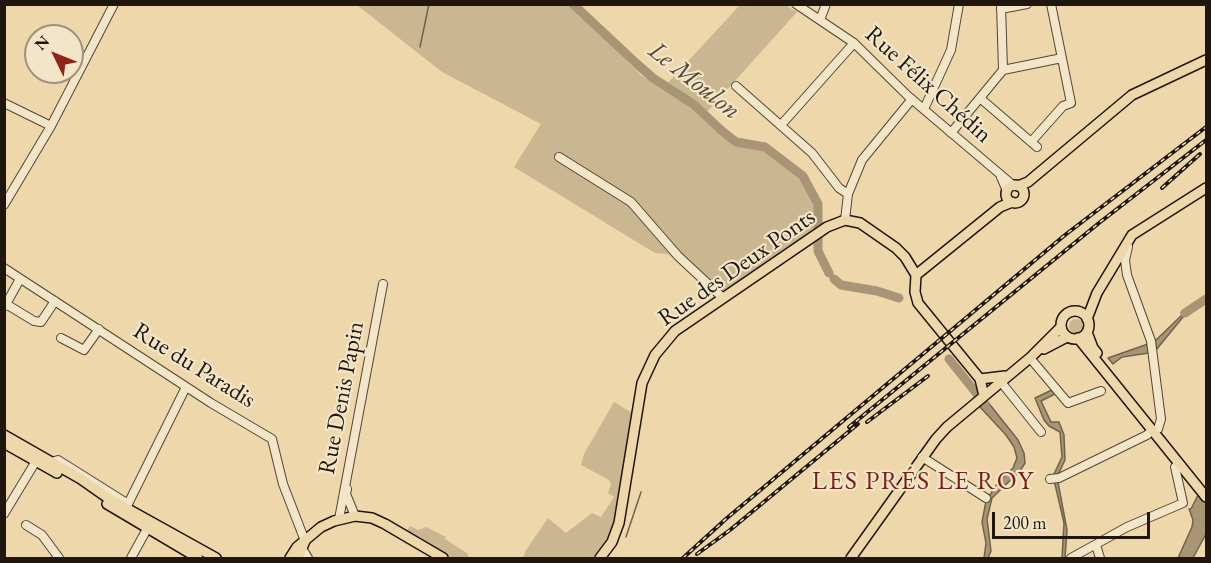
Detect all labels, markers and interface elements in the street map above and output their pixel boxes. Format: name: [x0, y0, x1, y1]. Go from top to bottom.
street label: Rue Félix Chédin: [859, 20, 997, 150]
north arrow: [24, 24, 84, 84]
text: N: [30, 31, 54, 55]
water label: Le Moulon: [642, 35, 746, 127]
street label: Rue des Deux Ponts: [653, 203, 821, 333]
street label: Rue du Paradis: [128, 317, 260, 415]
street label: Rue Denis Papin: [313, 319, 371, 477]
district label: LES PRÉS LE ROY: [812, 466, 1034, 498]
scale bar: [995, 500, 1152, 538]
text: 200 m: [1003, 511, 1047, 534]

